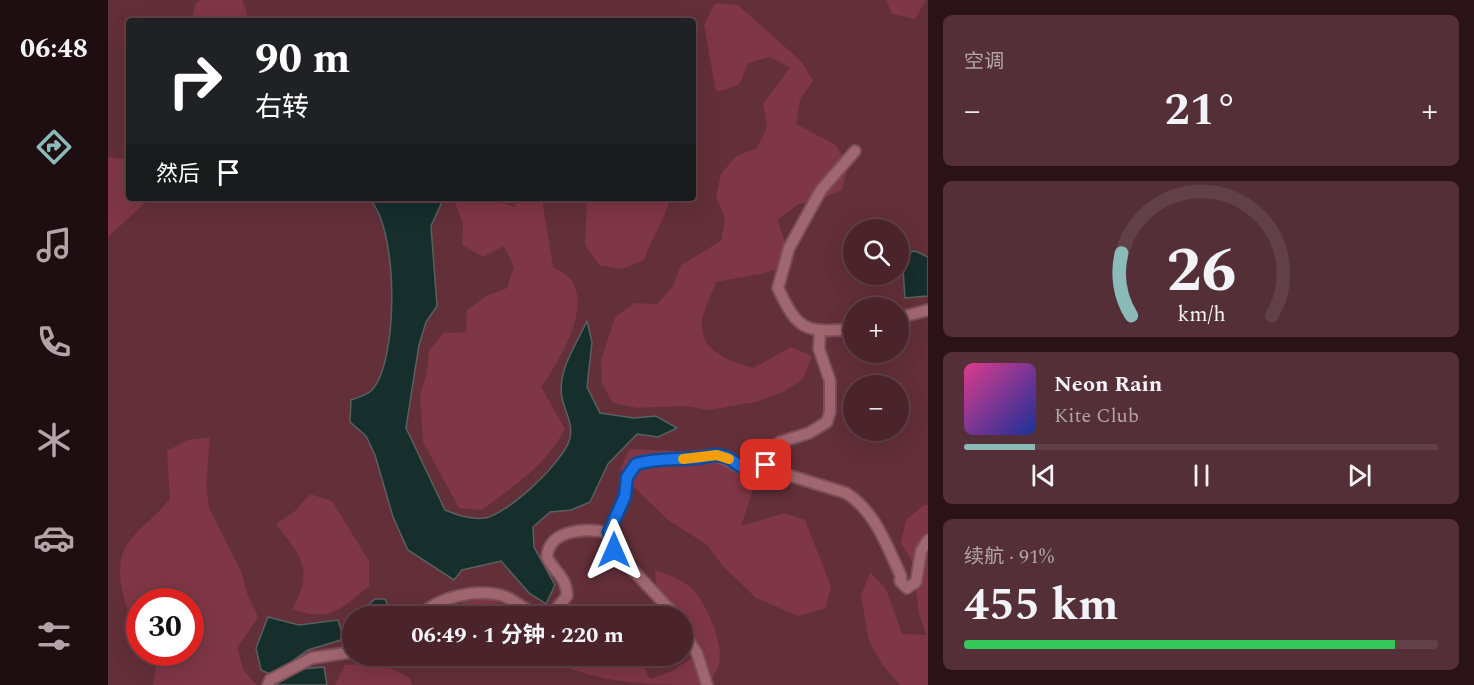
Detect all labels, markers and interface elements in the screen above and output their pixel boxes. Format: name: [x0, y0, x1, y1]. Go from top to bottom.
text: 06:48: [20, 28, 88, 70]
text: 90 m: [255, 28, 350, 91]
icon: right: [156, 42, 234, 120]
text: 空调: [964, 47, 1004, 77]
text: 21°: [1165, 76, 1238, 145]
text: −: [964, 86, 981, 136]
text: +: [1422, 86, 1438, 136]
text: 右转: [255, 87, 309, 129]
icon: directions: [33, 126, 75, 168]
icon: arrive: [212, 156, 245, 189]
text: 然后: [156, 158, 200, 191]
map controls: [843, 219, 909, 441]
button: search: [843, 219, 909, 285]
icon: music: [33, 224, 75, 266]
text: 26: [1166, 225, 1236, 320]
button: +: [843, 297, 909, 363]
text: km/h: [1177, 299, 1225, 332]
icon: phone: [33, 321, 75, 363]
text: Neon Rain: [1054, 368, 1162, 401]
button: −: [843, 375, 909, 441]
text: Kite Club: [1054, 401, 1139, 431]
icon: climate: [33, 419, 75, 461]
pin: [740, 439, 791, 490]
icon: arrive: [749, 448, 782, 481]
icon: previous: [1027, 459, 1060, 492]
icon: pause: [1185, 459, 1218, 492]
icon: next: [1343, 459, 1376, 492]
icon: car: [33, 517, 75, 559]
position arrow: [582, 518, 646, 582]
text: 续航 · 91%: [964, 542, 1054, 572]
text: 455 km: [964, 571, 1119, 640]
speed limit sign: 30: [126, 588, 204, 666]
icon: filters: [33, 615, 75, 657]
text: 06:49 · 1 分钟 · 220 m: [411, 619, 624, 652]

